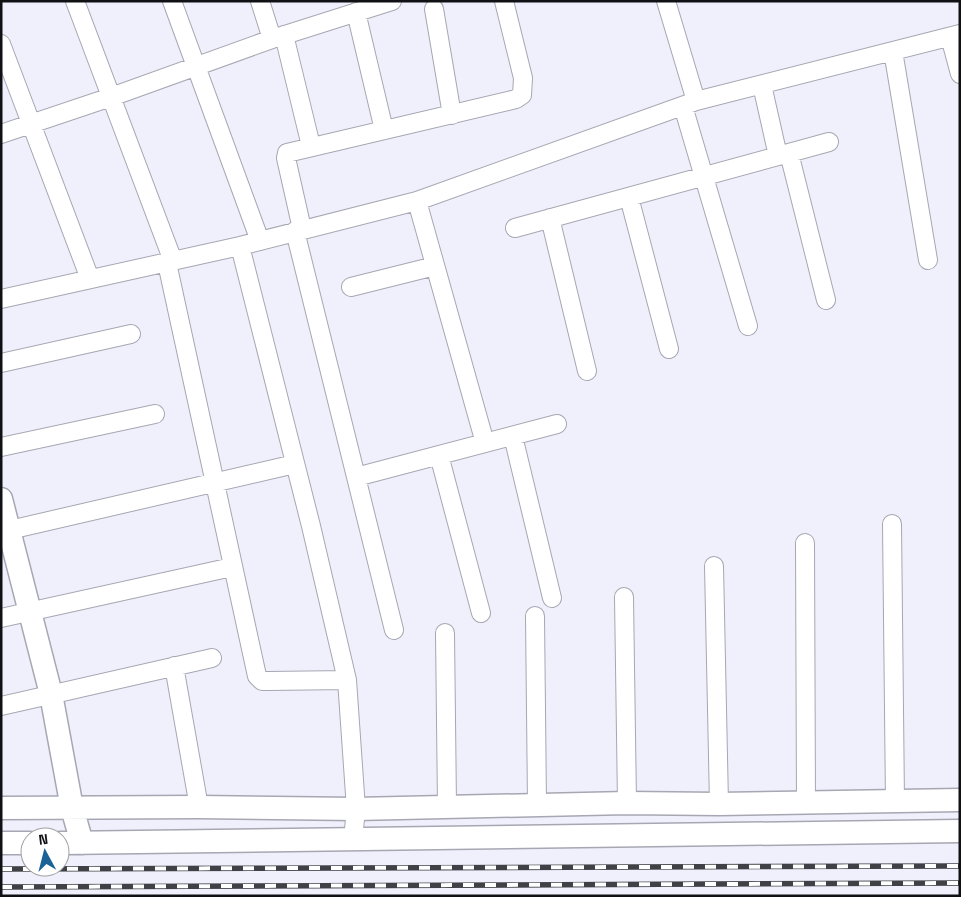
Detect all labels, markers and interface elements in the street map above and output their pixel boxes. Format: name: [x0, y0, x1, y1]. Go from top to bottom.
north arrow: [20, 827, 70, 877]
text: N: [38, 830, 49, 849]

